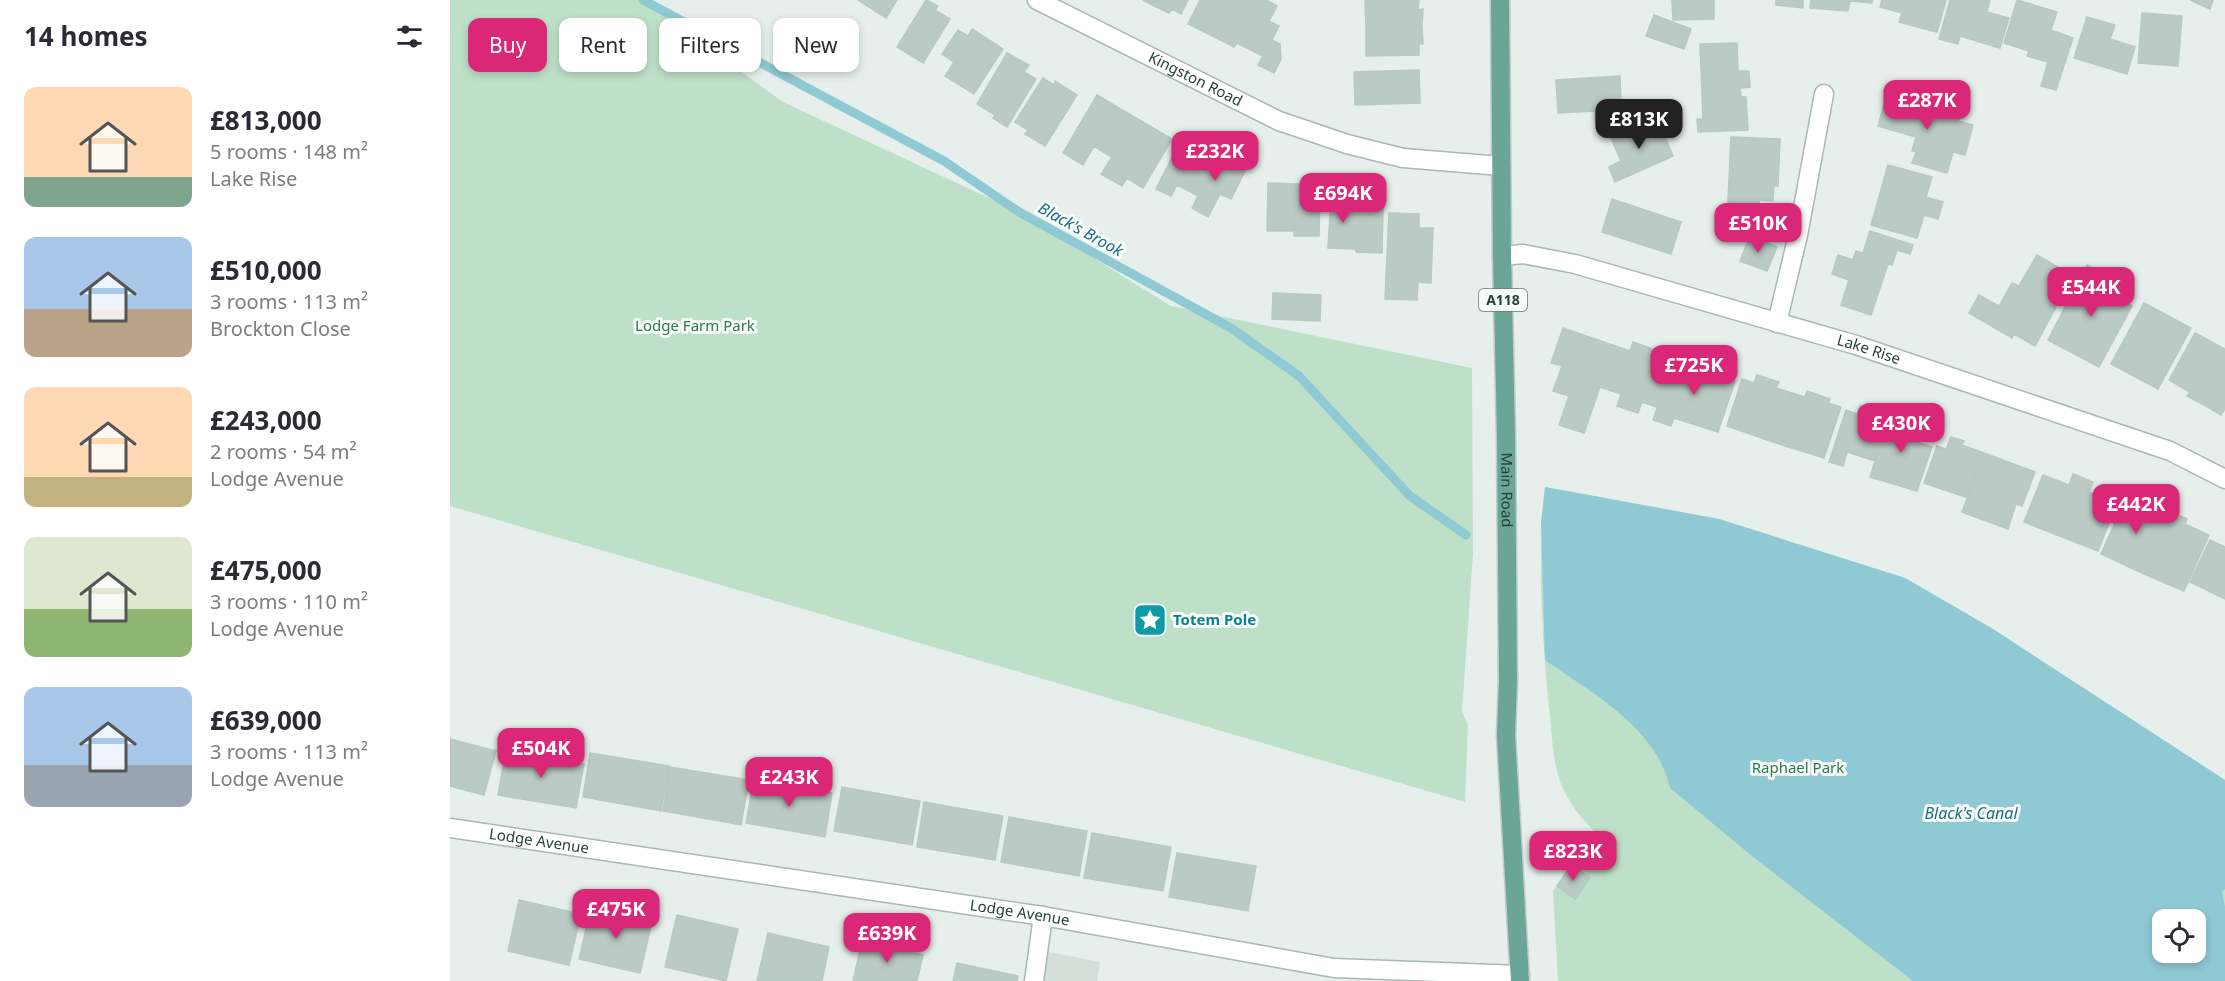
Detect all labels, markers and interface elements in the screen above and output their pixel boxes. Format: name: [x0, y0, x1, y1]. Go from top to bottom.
text: 14 homes: [24, 18, 148, 54]
chip: Buy: [468, 18, 547, 72]
chip: Rent: [559, 18, 647, 72]
chip: Filters: [659, 18, 761, 72]
chip: New: [773, 18, 859, 72]
icon: filters: [393, 20, 426, 53]
street label: Kingston Road: [1145, 46, 1246, 110]
pin: £287K: [1885, 80, 1969, 131]
text: £287K: [1897, 86, 1957, 113]
pin: £813K: [1597, 99, 1681, 150]
text: £813,000: [210, 102, 322, 138]
text: £813K: [1609, 105, 1669, 132]
icon: home: [72, 111, 144, 183]
pin: £232K: [1173, 131, 1257, 182]
text: £232K: [1185, 137, 1245, 164]
text: 5 rooms · 148 m²: [210, 138, 368, 165]
text: Lake Rise: [210, 165, 297, 192]
pin: £694K: [1301, 173, 1385, 224]
text: £694K: [1313, 179, 1373, 206]
water label: Black's Brook: [1035, 197, 1128, 262]
pin: £510K: [1716, 203, 1800, 254]
text: £510K: [1728, 209, 1788, 236]
text: £510,000: [210, 252, 322, 288]
icon: home: [72, 261, 144, 333]
pin: £544K: [2049, 267, 2133, 318]
text: £544K: [2061, 273, 2121, 300]
text: 3 rooms · 113 m²: [210, 288, 368, 315]
road number: A118: [1479, 289, 1527, 311]
text: Brockton Close: [210, 315, 351, 342]
park label: Lodge Farm Park: [635, 315, 755, 335]
street label: Lake Rise: [1835, 329, 1903, 368]
pin: £725K: [1652, 345, 1736, 396]
text: £725K: [1664, 351, 1724, 378]
text: £243,000: [210, 402, 322, 438]
pin: £430K: [1859, 403, 1943, 454]
text: £430K: [1871, 409, 1931, 436]
icon: home: [72, 411, 144, 483]
text: 2 rooms · 54 m²: [210, 438, 357, 465]
street label: Main Road: [1497, 452, 1518, 528]
text: Lodge Avenue: [210, 465, 344, 492]
pin: £442K: [2094, 484, 2178, 535]
text: £442K: [2106, 490, 2166, 517]
text: £475,000: [210, 552, 322, 588]
icon: home: [72, 561, 144, 633]
text: 3 rooms · 110 m²: [210, 588, 368, 615]
place icon: Totem Pole: [1132, 602, 1168, 638]
place label: Totem Pole: [1173, 609, 1256, 629]
text: Lodge Avenue: [210, 615, 344, 642]
text: £639,000: [210, 702, 322, 738]
icon: home: [72, 711, 144, 783]
pin: £504K: [499, 728, 583, 779]
text: £504K: [511, 734, 571, 761]
text: 3 rooms · 113 m²: [210, 738, 368, 765]
pin: £243K: [747, 757, 831, 808]
park label: Raphael Park: [1752, 757, 1844, 777]
text: £243K: [759, 763, 819, 790]
text: Lodge Avenue: [210, 765, 344, 792]
water label: Black's Canal: [1924, 802, 2018, 824]
street label: Lodge Avenue: [488, 823, 590, 857]
pin: £823K: [1531, 831, 1615, 882]
text: £823K: [1543, 837, 1603, 864]
pin: £475K: [574, 889, 658, 940]
street label: Lodge Avenue: [969, 894, 1071, 930]
text: £475K: [586, 895, 646, 922]
map controls: [2152, 909, 2206, 963]
button: locate: [2152, 909, 2206, 963]
pin: £639K: [845, 913, 929, 964]
text: £639K: [857, 919, 917, 946]

